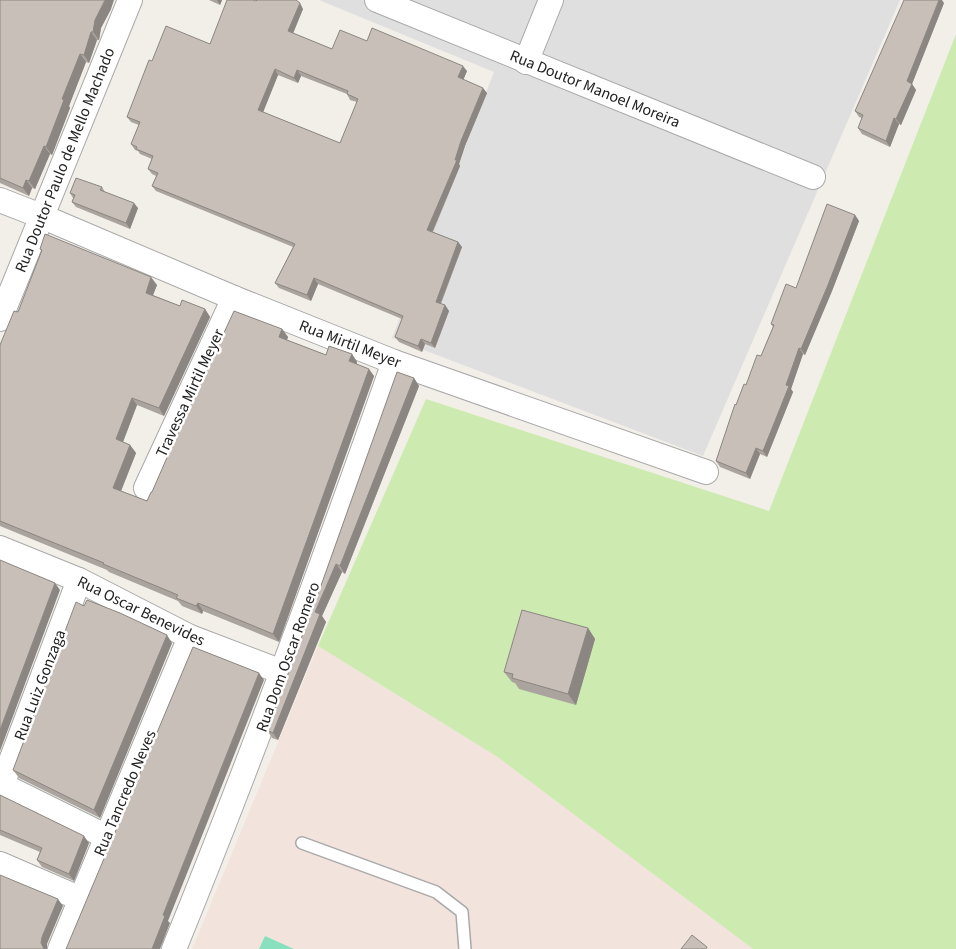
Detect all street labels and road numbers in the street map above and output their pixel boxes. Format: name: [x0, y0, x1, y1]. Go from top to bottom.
street label: Rua Doutor Paulo de Mello Machado: [10, 44, 120, 276]
street label: Rua Doutor Manoel Moreira: [506, 45, 684, 133]
street label: Rua Mirtil Meyer: [296, 314, 404, 374]
street label: Travessa Mirtil Meyer: [151, 325, 230, 461]
street label: Rua Oscar Benevides: [74, 571, 209, 652]
street label: Rua Dom Oscar Romero: [251, 579, 325, 735]
street label: Rua Luiz Gonzaga: [9, 626, 71, 744]
street label: Rua Tancredo Neves: [88, 726, 162, 859]

